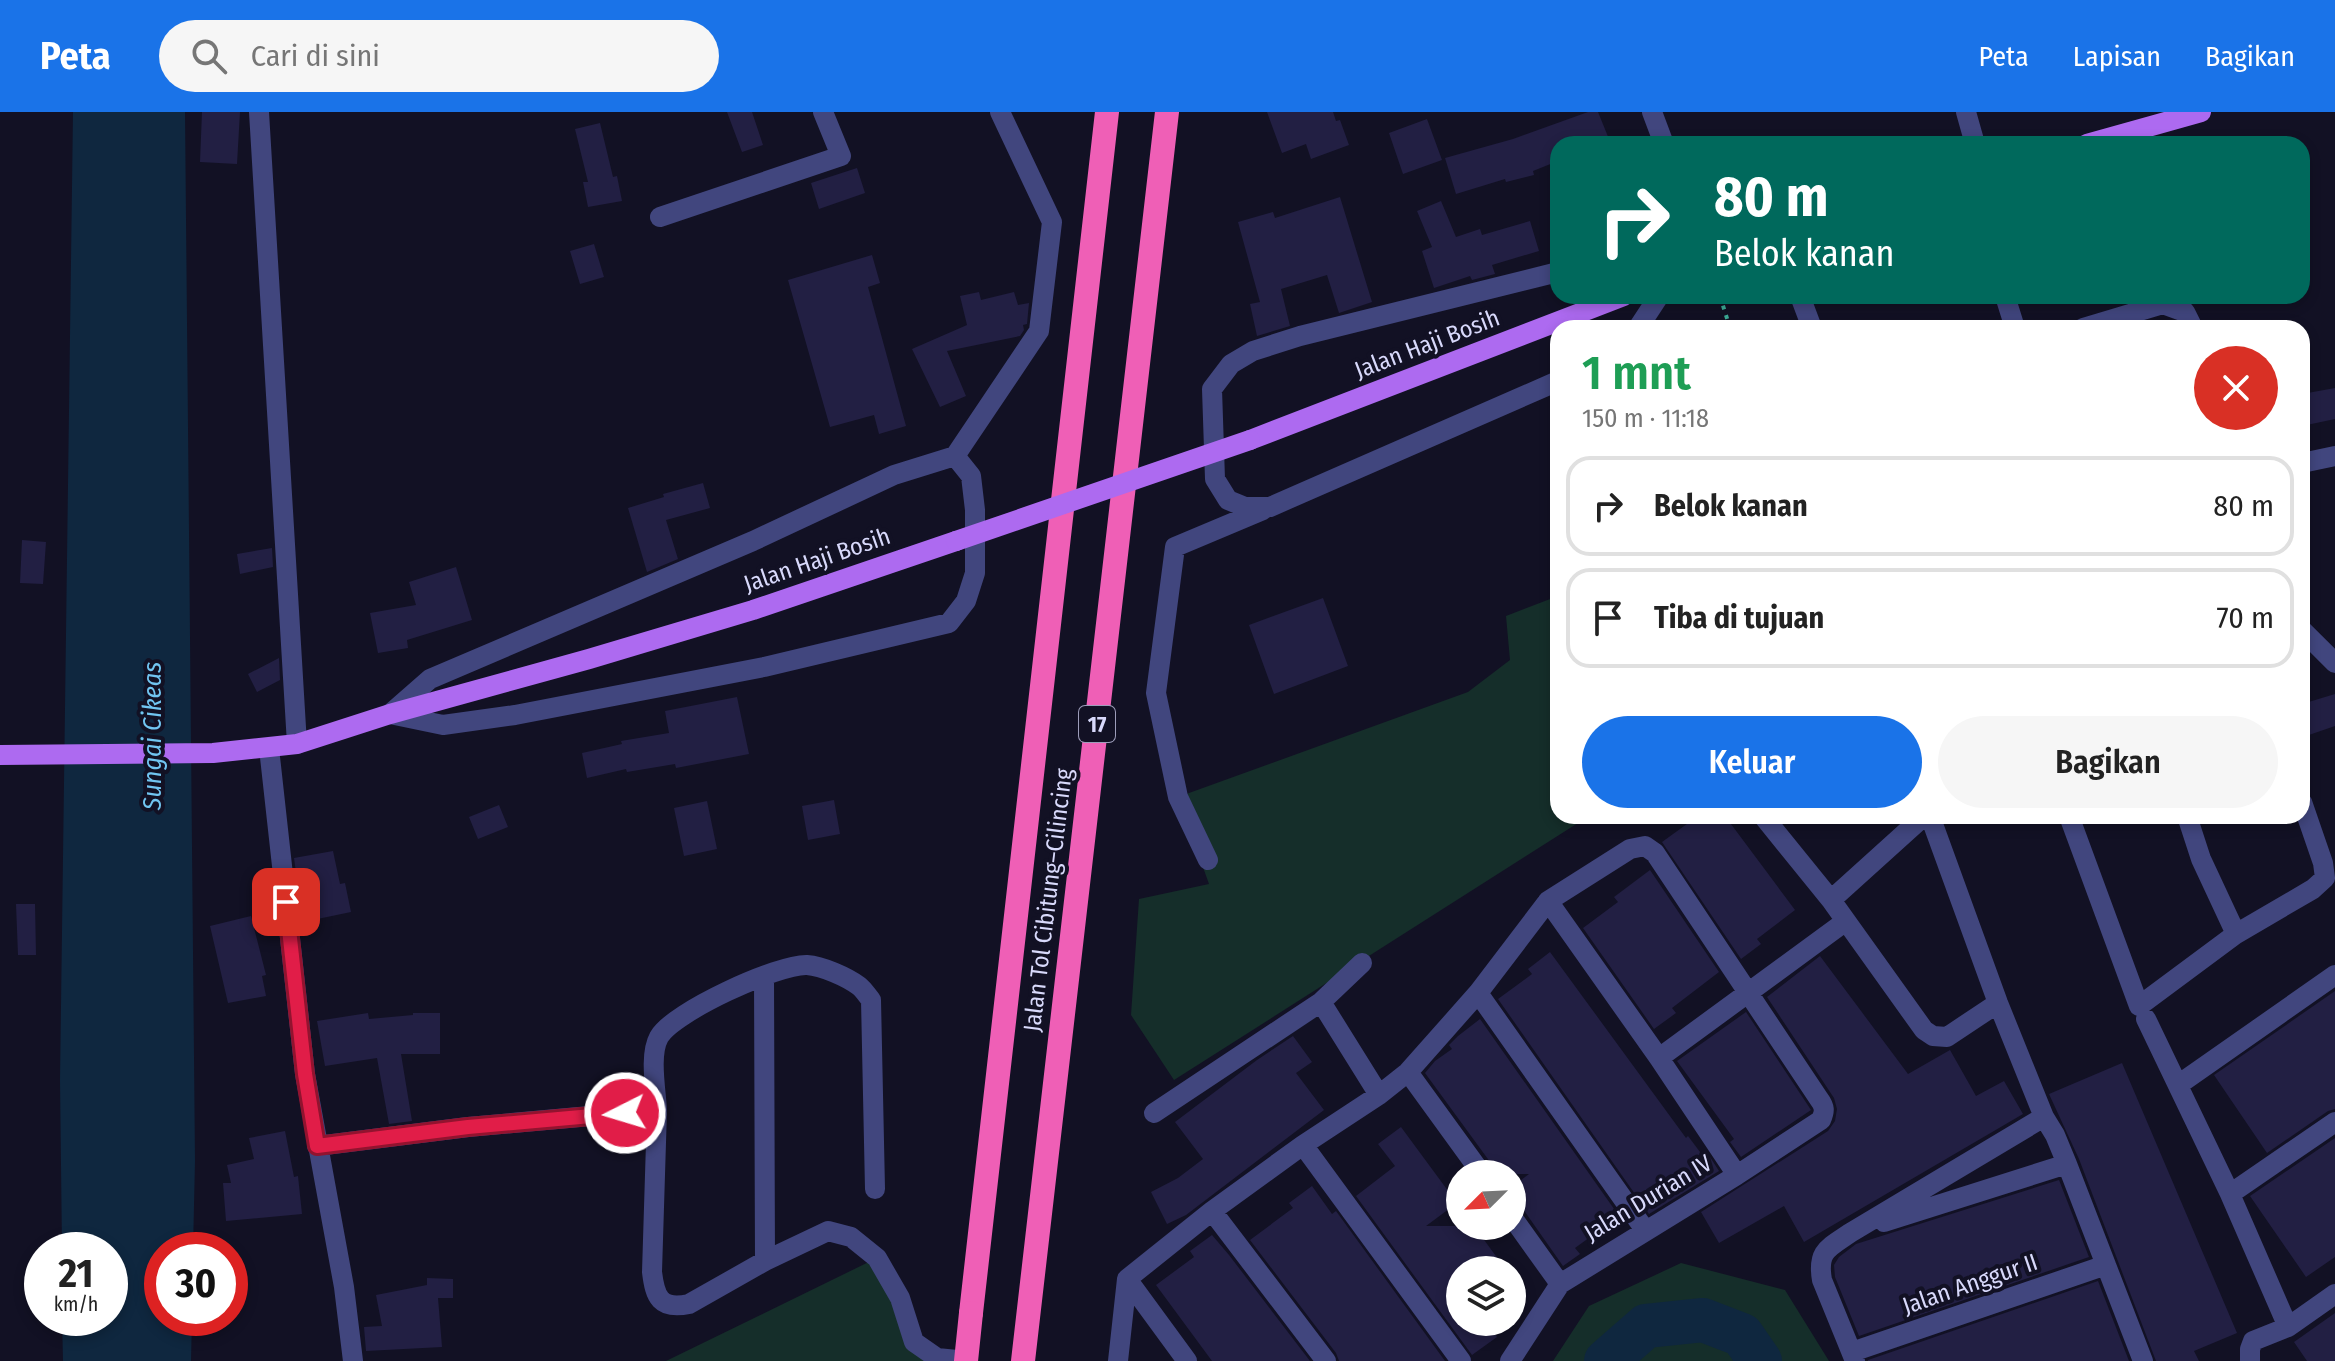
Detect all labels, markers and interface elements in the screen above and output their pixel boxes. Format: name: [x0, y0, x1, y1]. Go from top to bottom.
search box: [159, 20, 719, 92]
text: Peta: [40, 33, 111, 79]
icon: search: [187, 34, 231, 78]
text: Cari di sini: [251, 38, 380, 74]
text: Peta: [1978, 40, 2029, 73]
text: Lapisan: [2073, 40, 2161, 73]
text: Bagikan: [2205, 40, 2295, 73]
text: 80 m: [1714, 164, 1829, 231]
icon: right: [1582, 168, 1686, 272]
text: Belok kanan: [1714, 232, 1894, 276]
street label: Jalan Haji Bosih: [1351, 304, 1503, 384]
text: 1 mnt: [1582, 344, 1691, 402]
button: close: [2194, 346, 2278, 430]
text: 150 m · 11:18: [1582, 403, 1709, 434]
icon: right: [1586, 484, 1630, 528]
text: Belok kanan: [1654, 488, 1808, 524]
text: 80 m: [2213, 488, 2274, 524]
street label: Jalan Haji Bosih: [740, 522, 894, 598]
icon: arrive: [1586, 596, 1630, 640]
text: Tiba di tujuan: [1654, 600, 1824, 636]
text: 70 m: [2216, 600, 2274, 636]
water label: Sungai Cikeas: [137, 662, 168, 811]
road number: 17: [1079, 706, 1115, 742]
button: Keluar: [1582, 716, 1922, 808]
button: Bagikan: [1938, 716, 2278, 808]
street label: Jalan Tol Cibitung–Cilincing: [1018, 766, 1078, 1033]
pin: [252, 868, 320, 936]
icon: arrive: [264, 880, 308, 924]
position arrow: [583, 1071, 667, 1155]
street label: Jalan Durian IV: [1579, 1149, 1718, 1247]
north arrow: [1446, 1160, 1526, 1240]
map controls: [1446, 1160, 1526, 1336]
speed limit sign: 30: [144, 1232, 248, 1336]
street label: Jalan Anggur II: [1899, 1248, 2041, 1320]
text: 21: [59, 1250, 93, 1298]
button: layers: [1446, 1256, 1526, 1336]
text: km/h: [54, 1292, 98, 1316]

